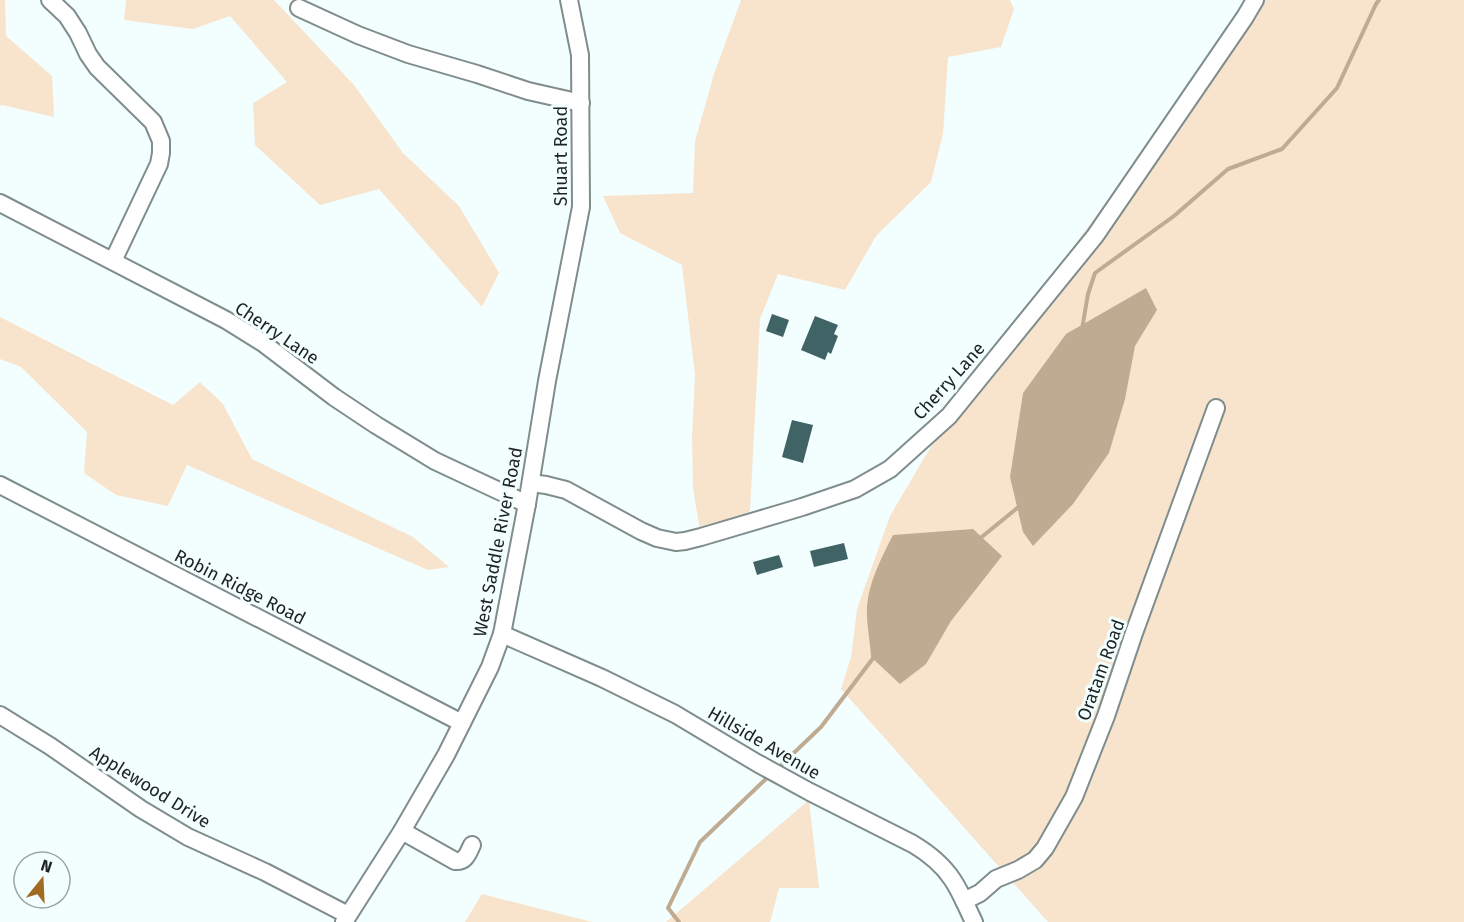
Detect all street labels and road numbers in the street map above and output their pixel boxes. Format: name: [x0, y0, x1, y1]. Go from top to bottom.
street label: Shuart Road: [550, 106, 572, 206]
street label: Cherry Lane: [231, 297, 323, 369]
street label: Cherry Lane: [908, 338, 990, 424]
street label: West Saddle River Road: [469, 445, 527, 639]
street label: Robin Ridge Road: [171, 544, 309, 630]
street label: Oratam Road: [1072, 616, 1130, 724]
street label: Hillside Avenue: [704, 702, 824, 784]
street label: Applewood Drive: [85, 741, 215, 833]

